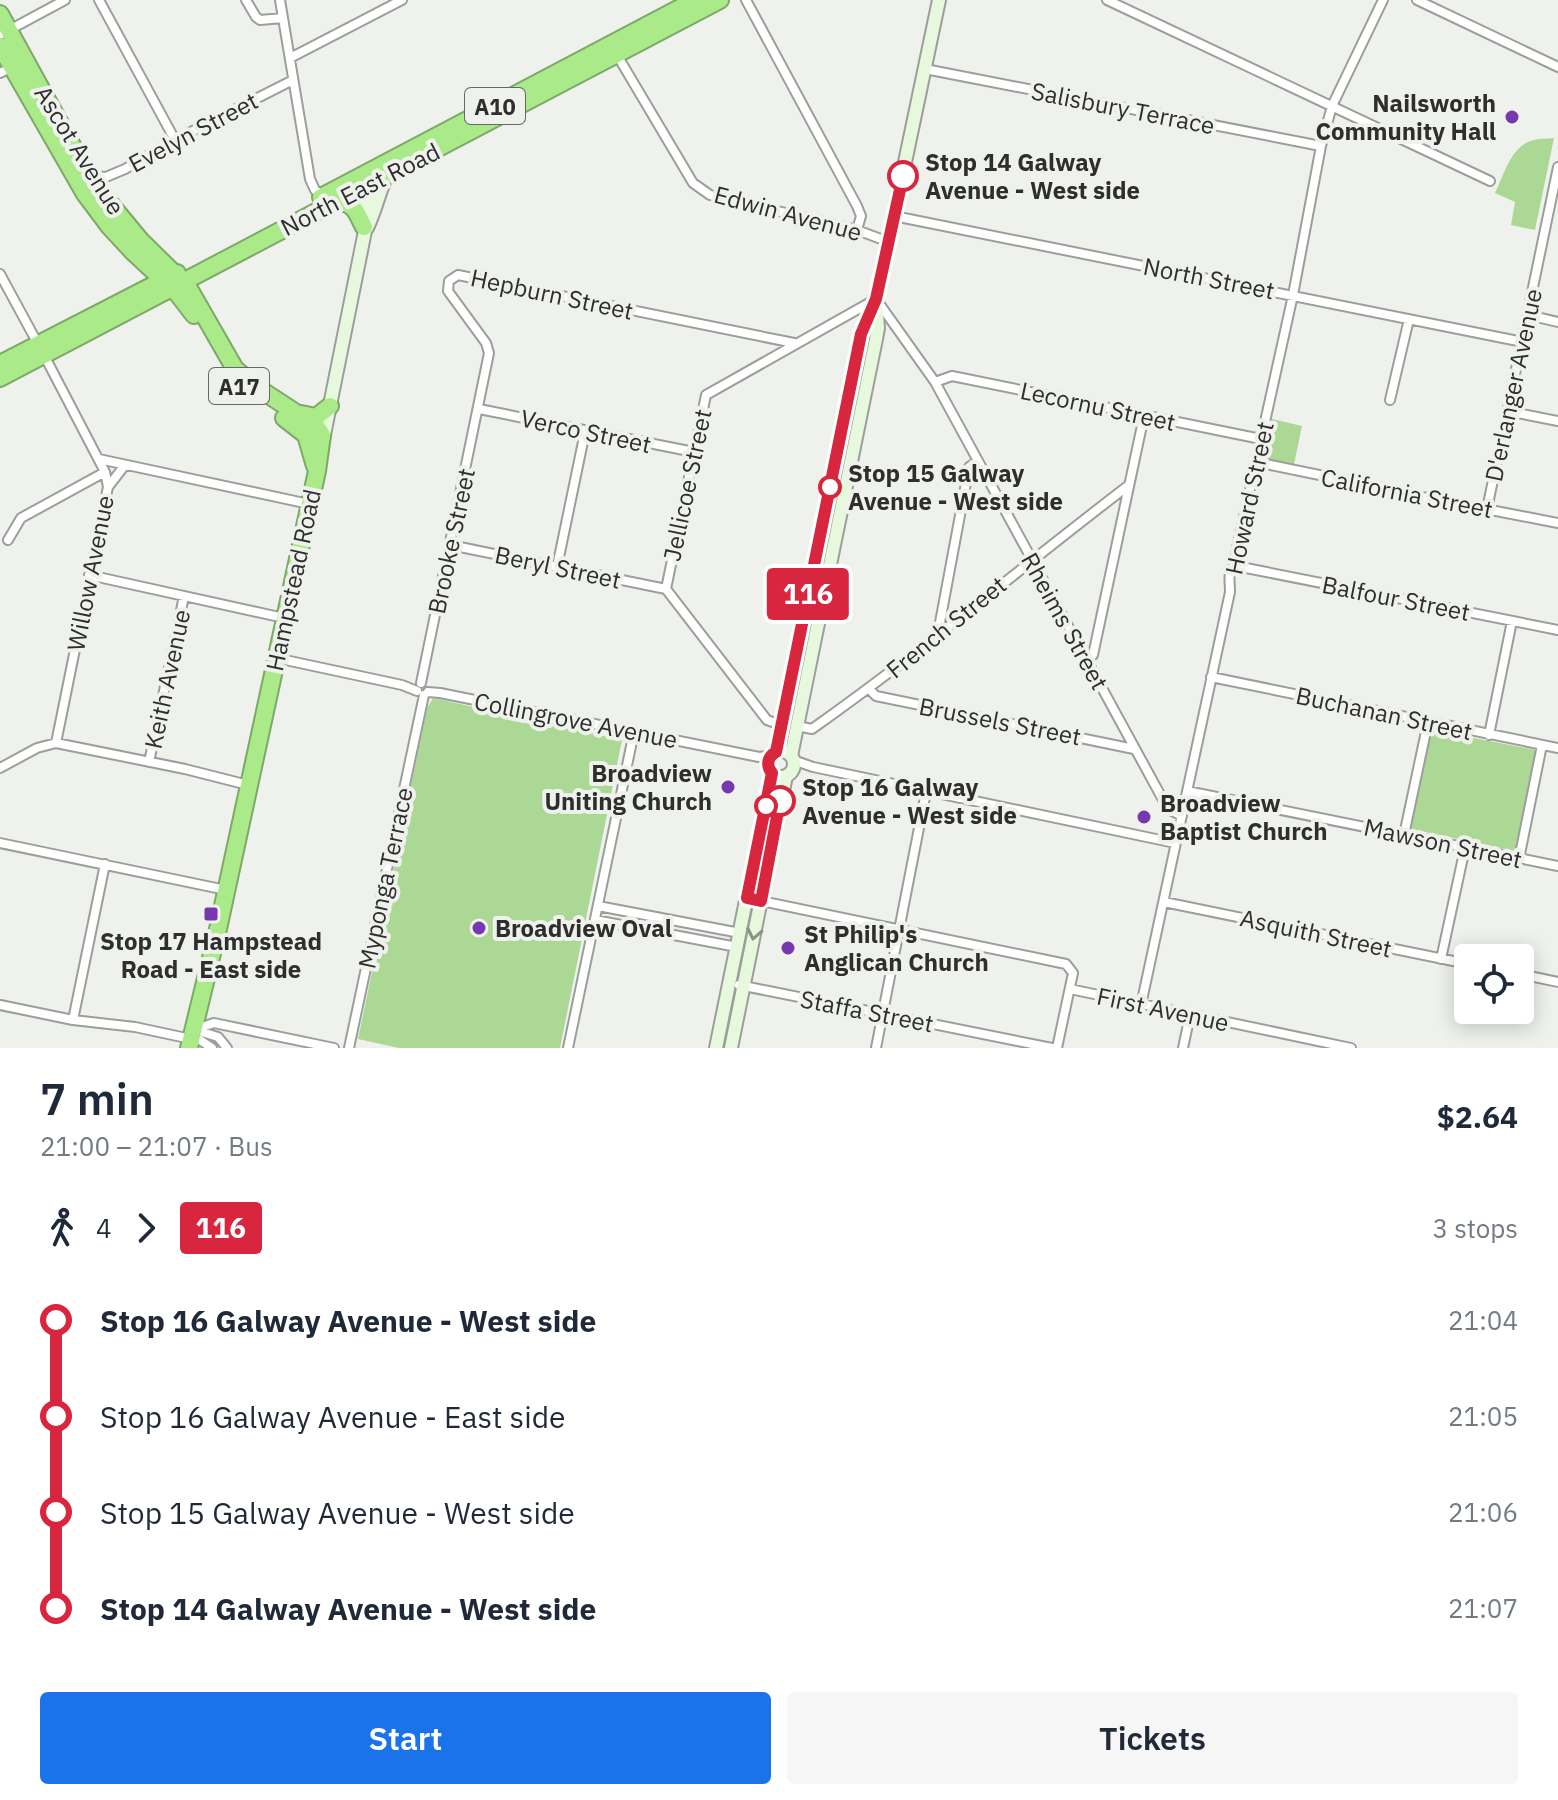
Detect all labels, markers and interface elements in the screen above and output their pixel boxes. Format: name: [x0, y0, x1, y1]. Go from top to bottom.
street label: Salisbury Terrace: [1029, 75, 1217, 141]
street label: Ascot Avenue: [28, 79, 132, 221]
street label: Evelyn Street: [123, 84, 263, 180]
place label: Nailsworth Community Hall: [1315, 87, 1496, 147]
road number: A10: [465, 88, 525, 124]
marker: Nailsworth Community Hall: [1503, 108, 1521, 126]
street label: North East Road: [275, 135, 445, 243]
place label: Stop 14 Galway Avenue - West side: [925, 146, 1140, 206]
marker: Stop 14 Galway Avenue - West side: [888, 161, 918, 191]
street label: Edwin Avenue: [711, 178, 865, 248]
street label: North Street: [1141, 250, 1277, 306]
street label: Hepburn Street: [468, 261, 636, 327]
street label: D'erlanger Avenue: [1477, 286, 1549, 484]
road number: A17: [209, 368, 269, 404]
street label: Lecornu Street: [1017, 374, 1179, 438]
street label: Verco Street: [518, 402, 654, 460]
street label: Jellicoe Street: [655, 406, 719, 564]
street label: Howard Street: [1217, 419, 1281, 577]
place label: Stop 15 Galway Avenue - West side: [848, 457, 1063, 517]
street label: California Street: [1318, 461, 1496, 525]
street label: Brooke Street: [420, 465, 482, 617]
marker: Stop 15 Galway Avenue - West side: [819, 476, 841, 498]
street label: Hampstead Road: [258, 486, 328, 674]
street label: Willow Avenue: [59, 492, 121, 654]
street label: Beryl Street: [492, 538, 624, 596]
street label: Rheims Street: [1014, 547, 1116, 695]
line badge: 116: [762, 568, 854, 620]
street label: Balfour Street: [1319, 568, 1473, 628]
street label: French Street: [879, 569, 1013, 685]
text: 116: [783, 575, 833, 612]
street label: Keith Avenue: [137, 606, 197, 752]
street label: Buchanan Street: [1293, 679, 1475, 747]
street label: Collingrove Avenue: [472, 685, 680, 755]
street label: Brussels Street: [916, 690, 1084, 752]
place label: Broadview Uniting Church: [544, 757, 712, 817]
place label: Stop 16 Galway Avenue - West side: [802, 771, 1017, 831]
marker: Broadview Uniting Church: [719, 778, 737, 796]
street label: Myponga Terrace: [350, 785, 420, 971]
marker: Stop 16 Galway Avenue - West side: [765, 786, 795, 816]
place label: Broadview Baptist Church: [1160, 787, 1327, 847]
unlabelled marker: [755, 795, 777, 817]
marker: Broadview Baptist Church: [1135, 808, 1153, 826]
street label: Mawson Street: [1361, 811, 1525, 875]
street label: Asquith Street: [1237, 901, 1395, 965]
marker: Stop 17 Hampstead Road - East side: [202, 905, 220, 923]
place label: Broadview Oval: [495, 912, 672, 944]
place label: St Philip's Anglican Church: [804, 918, 989, 978]
marker: Broadview Oval: [470, 919, 488, 937]
place label: Stop 17 Hampstead Road - East side: [100, 925, 322, 985]
one-way arrow: [747, 928, 764, 941]
marker: St Philip's Anglican Church: [779, 939, 797, 957]
map controls: [1454, 944, 1534, 1024]
button: locate: [1454, 944, 1534, 1024]
street label: First Avenue: [1094, 979, 1232, 1039]
street label: Staffa Street: [798, 982, 936, 1040]
text: 7 min: [40, 1070, 154, 1127]
text: $2.64: [1437, 1097, 1518, 1136]
text: 21:00 – 21:07 · Bus: [40, 1129, 273, 1163]
icon: walk: [40, 1206, 84, 1250]
icon: forward: [124, 1206, 168, 1250]
text: 116: [196, 1209, 246, 1246]
text: 4: [96, 1211, 112, 1245]
text: 3 stops: [1432, 1211, 1518, 1245]
text: Stop 16 Galway Avenue - West side: [100, 1301, 596, 1340]
text: 21:04: [1448, 1303, 1518, 1337]
text: Stop 16 Galway Avenue - East side: [100, 1397, 566, 1436]
text: 21:05: [1448, 1399, 1518, 1433]
text: Stop 15 Galway Avenue - West side: [100, 1493, 575, 1532]
text: 21:06: [1448, 1495, 1518, 1529]
text: Stop 14 Galway Avenue - West side: [100, 1589, 596, 1628]
text: 21:07: [1448, 1591, 1518, 1625]
button: Start: [40, 1692, 771, 1784]
button: Tickets: [787, 1692, 1518, 1784]

